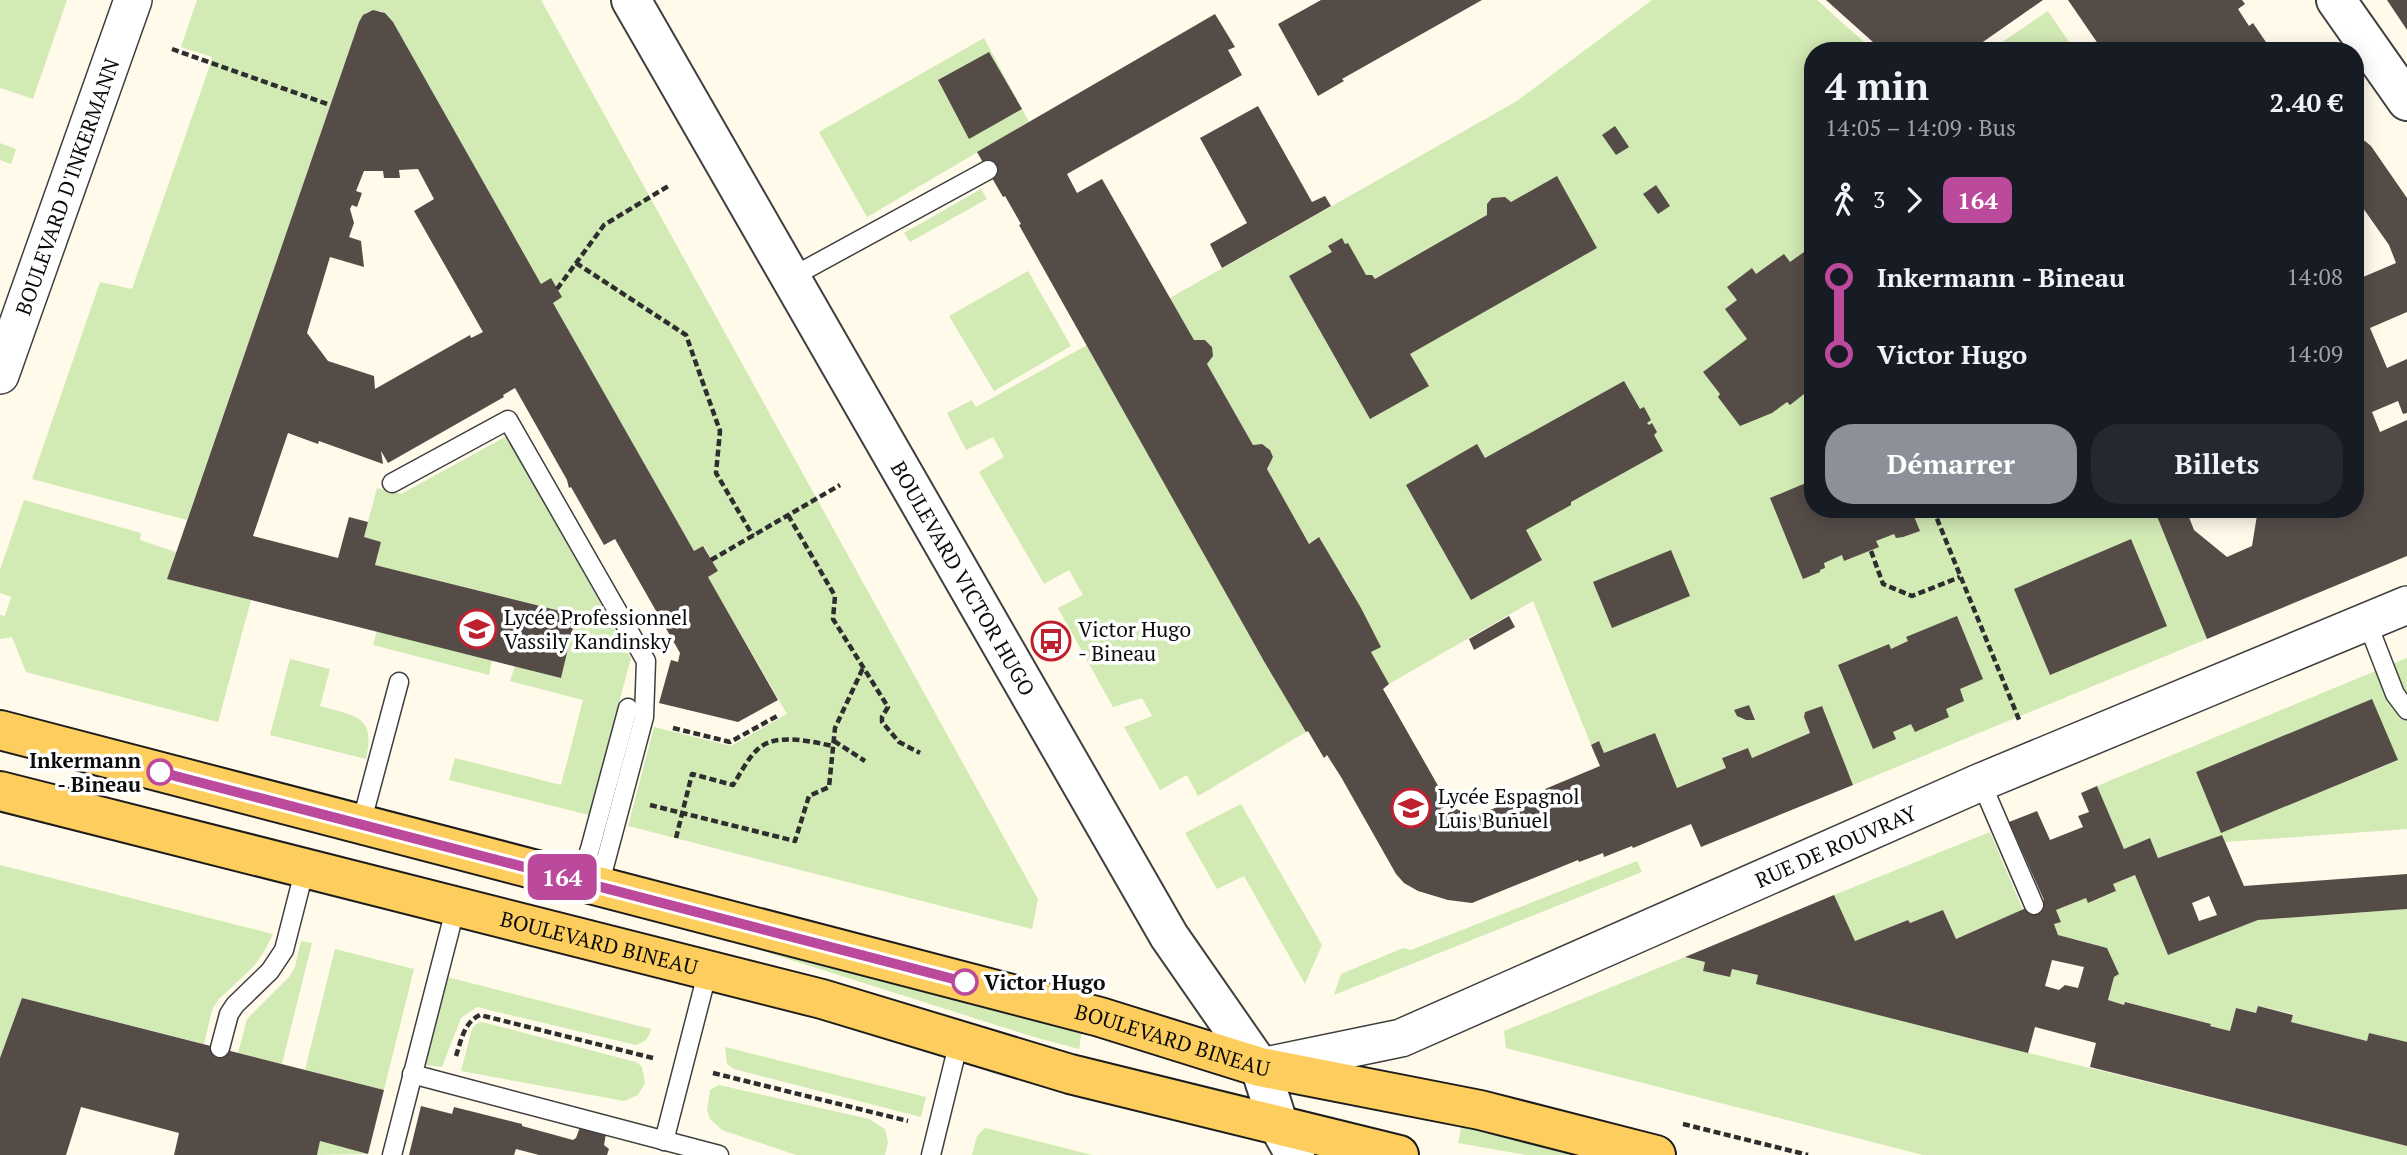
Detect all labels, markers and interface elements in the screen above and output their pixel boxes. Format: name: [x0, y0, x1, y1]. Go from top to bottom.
street label: BOULEVARD D'INKERMANN: [8, 54, 125, 319]
text: 4 min: [1825, 61, 1929, 111]
text: 2.40 €: [2270, 85, 2343, 119]
text: 14:05 – 14:09 · Bus: [1825, 112, 2016, 143]
icon: walk: [1825, 181, 1863, 219]
icon: forward: [1895, 181, 1933, 219]
text: 3: [1873, 184, 1885, 215]
text: 164: [1957, 184, 1998, 216]
text: Inkermann - Bineau: [1877, 260, 2125, 294]
text: 14:08: [2286, 261, 2343, 292]
text: Victor Hugo: [1877, 337, 2027, 371]
text: 14:09: [2286, 338, 2343, 369]
button: Démarrer: [1825, 424, 2077, 504]
button: Billets: [2091, 424, 2343, 504]
street label: BOULEVARD VICTOR HUGO: [885, 456, 1042, 701]
place label: Lycée Professionnel Vassily Kandinsky: [504, 603, 688, 655]
school or university icon: Lycée Professionnel Vassily Kandinsky: [456, 608, 498, 650]
place label: Victor Hugo - Bineau: [1078, 615, 1191, 667]
bus stop icon: Victor Hugo - Bineau: [1030, 620, 1072, 662]
place label: Inkermann - Bineau: [29, 746, 141, 798]
marker: Inkermann - Bineau: [147, 759, 173, 785]
place label: Lycée Espagnol Luis Buñuel: [1438, 782, 1580, 834]
school or university icon: Lycée Espagnol Luis Buñuel: [1390, 787, 1432, 829]
street label: RUE DE ROUVRAY: [1751, 798, 1921, 894]
line badge: 164: [522, 854, 602, 900]
text: 164: [542, 861, 582, 893]
street label: BOULEVARD BINEAU: [497, 904, 701, 981]
place label: Victor Hugo: [984, 968, 1105, 996]
marker: Victor Hugo: [952, 969, 978, 995]
street label: BOULEVARD BINEAU: [1072, 997, 1272, 1083]

